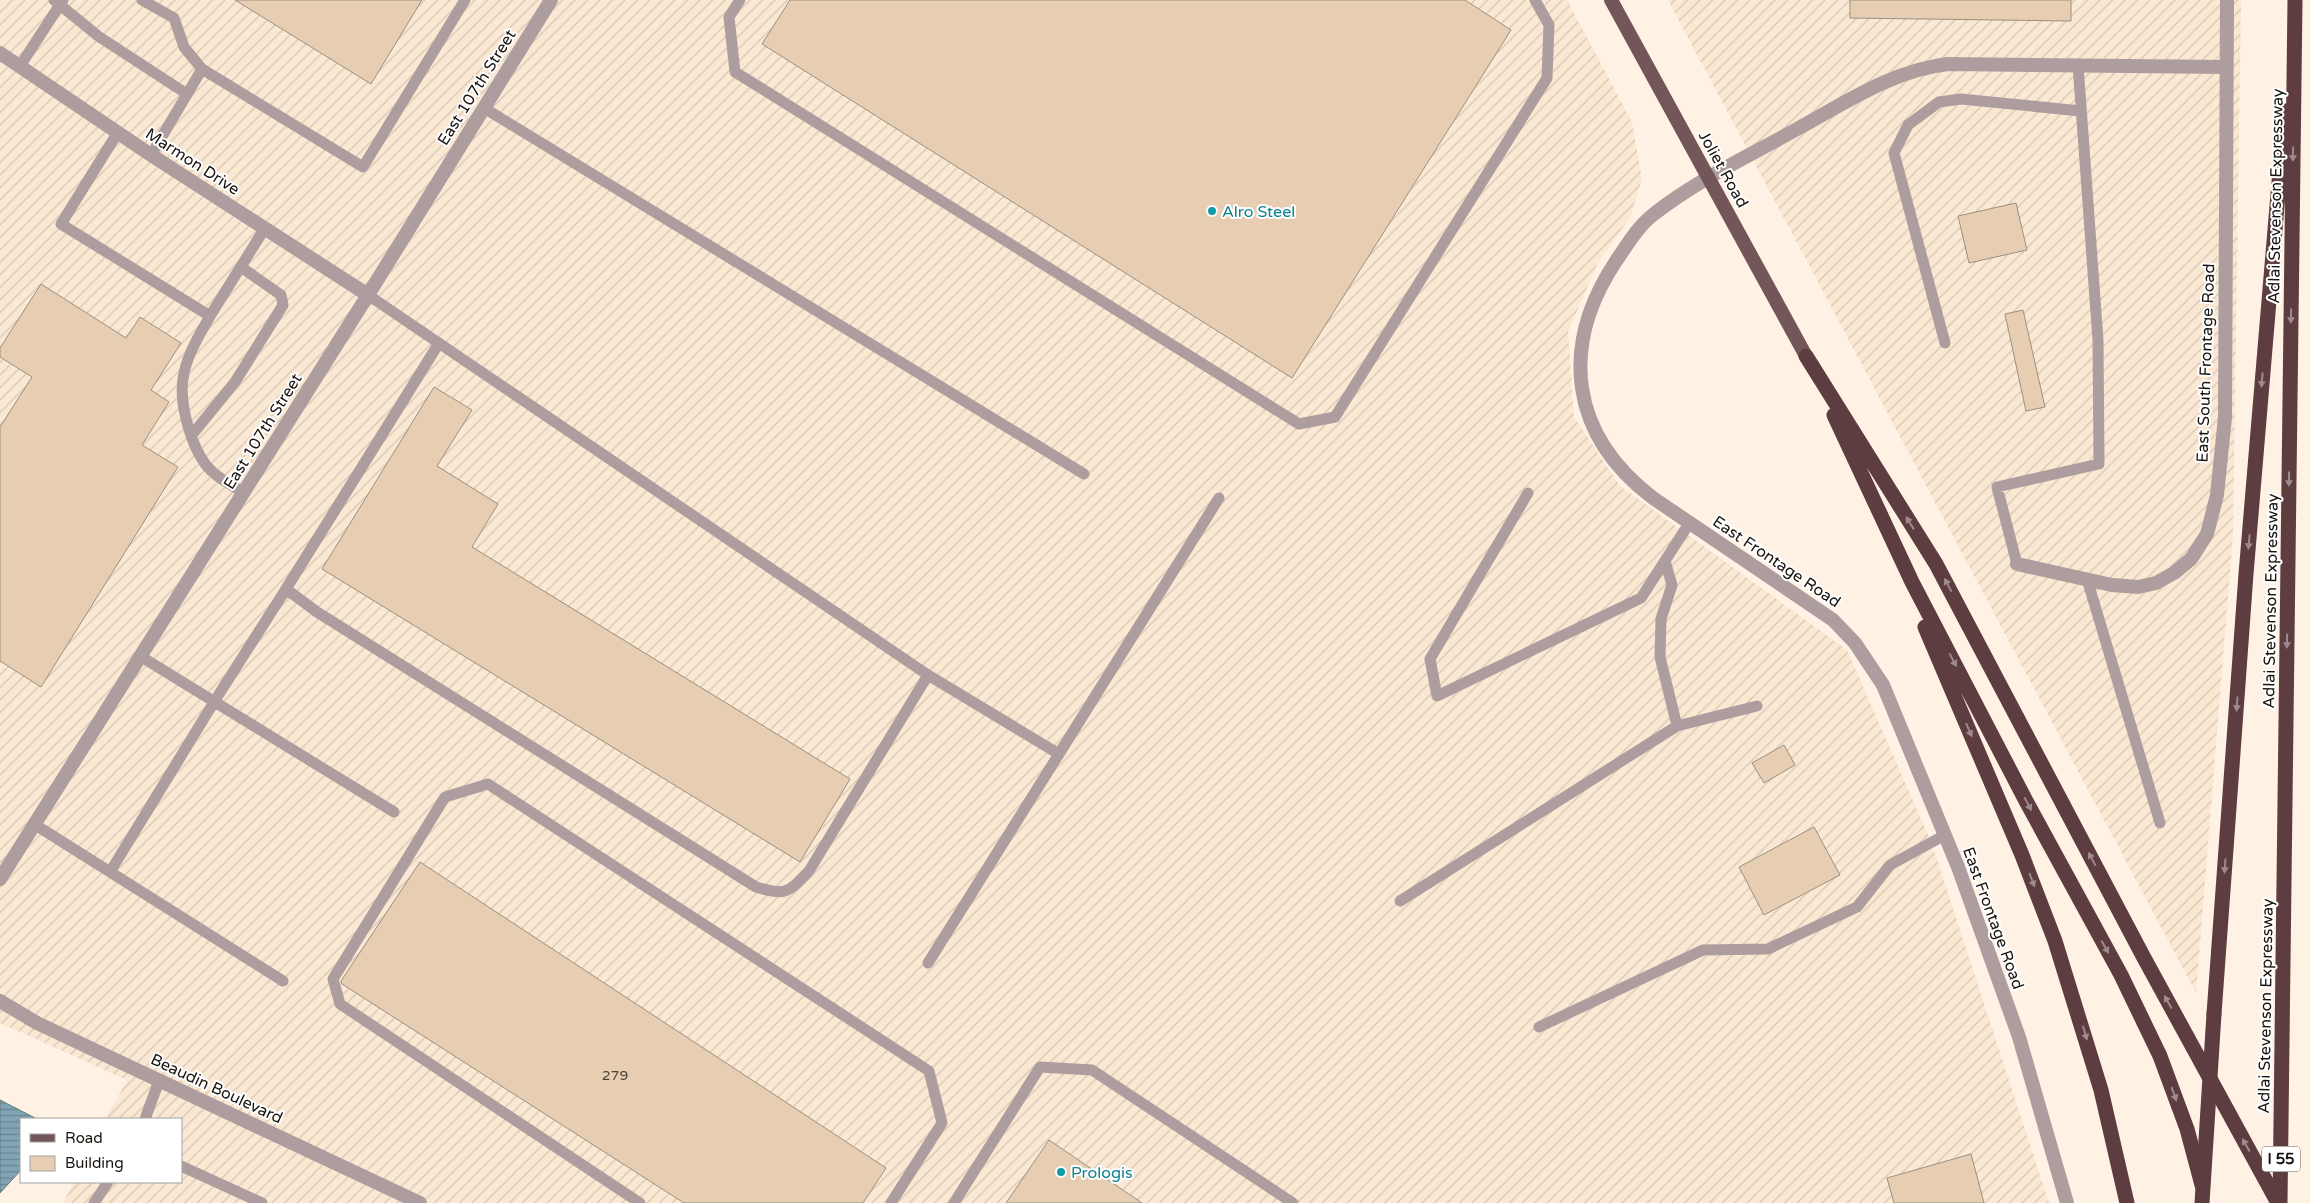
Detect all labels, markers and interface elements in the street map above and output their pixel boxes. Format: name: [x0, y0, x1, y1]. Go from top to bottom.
street label: East 107th Street: [433, 26, 521, 149]
street label: Adlai Stevenson Expressway: [2264, 88, 2288, 304]
street label: Marmon Drive: [142, 124, 243, 200]
street label: Joliet Road: [1694, 128, 1752, 211]
one-way arrow: [2289, 146, 2297, 162]
place label: Alro Steel: [1222, 202, 1295, 222]
marker: Alro Steel: [1206, 205, 1218, 217]
street label: East South Frontage Road: [2193, 263, 2219, 463]
one-way arrow: [2287, 308, 2295, 324]
street label: East 107th Street: [219, 370, 307, 493]
one-way arrow: [2258, 372, 2266, 388]
one-way arrow: [2285, 471, 2293, 487]
street label: Adlai Stevenson Expressway: [2259, 493, 2283, 709]
street label: East Frontage Road: [1709, 512, 1844, 612]
one-way arrow: [1906, 516, 1915, 529]
one-way arrow: [2245, 534, 2253, 550]
one-way arrow: [1943, 579, 1952, 592]
one-way arrow: [2283, 633, 2291, 649]
one-way arrow: [1949, 653, 1957, 667]
one-way arrow: [2233, 696, 2241, 712]
one-way arrow: [1965, 723, 1973, 737]
one-way arrow: [2024, 797, 2032, 812]
street label: East Frontage Road: [1958, 844, 2028, 992]
one-way arrow: [2088, 852, 2096, 866]
one-way arrow: [2221, 858, 2229, 874]
one-way arrow: [2028, 873, 2036, 887]
street label: Adlai Stevenson Expressway: [2254, 898, 2278, 1114]
one-way arrow: [2101, 940, 2110, 954]
one-way arrow: [2164, 995, 2173, 1009]
one-way arrow: [2081, 1026, 2089, 1041]
street label: Beaudin Boulevard: [147, 1050, 286, 1128]
house number: 279: [602, 1067, 628, 1084]
one-way arrow: [2170, 1087, 2178, 1102]
legend: [20, 1118, 182, 1183]
text: Road: [65, 1129, 103, 1147]
one-way arrow: [2242, 1138, 2250, 1152]
road number: I 55: [2262, 1146, 2300, 1172]
text: Building: [65, 1154, 124, 1172]
place label: Prologis: [1071, 1163, 1133, 1183]
marker: Prologis: [1055, 1166, 1067, 1178]

